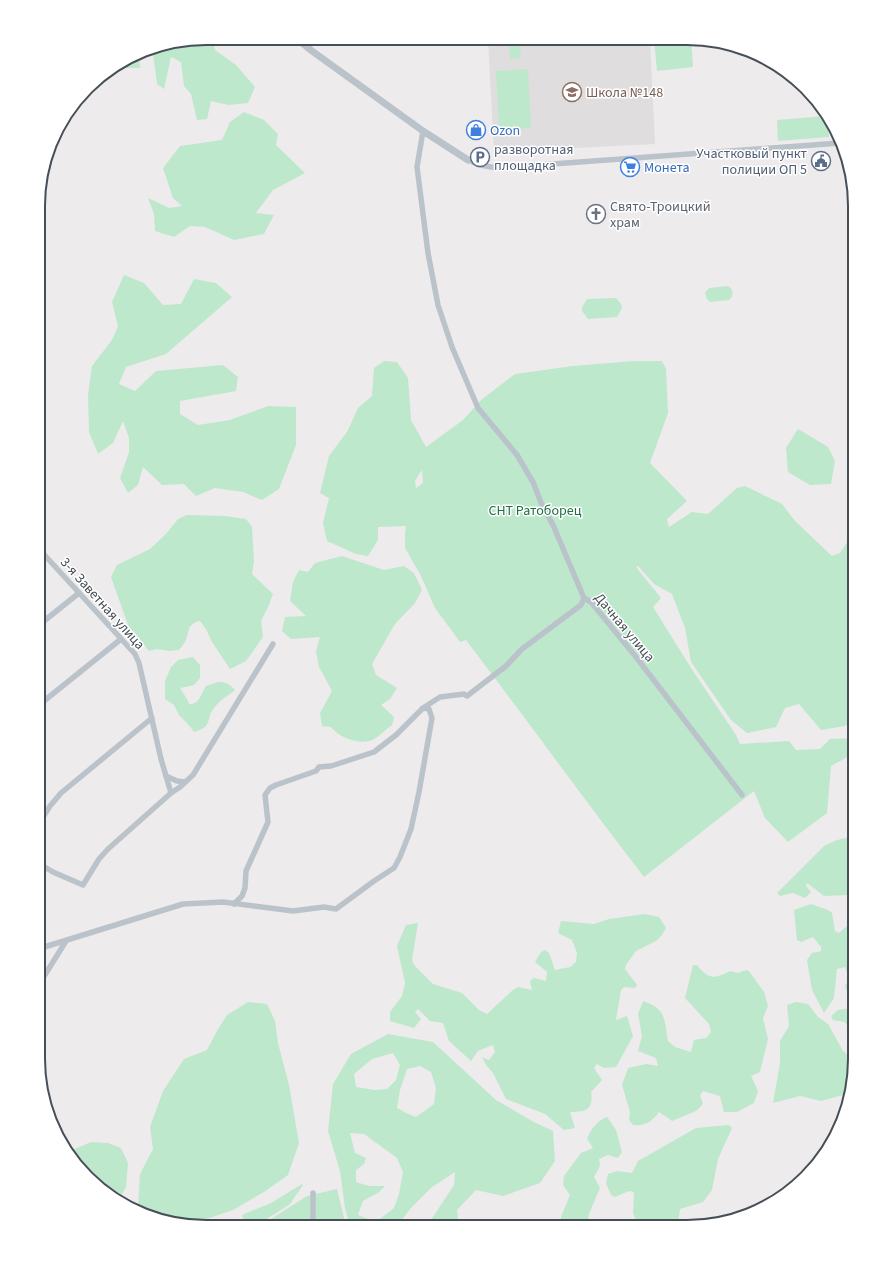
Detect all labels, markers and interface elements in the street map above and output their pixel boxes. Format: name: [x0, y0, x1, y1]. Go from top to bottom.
school or university icon: Школа №148: [561, 81, 583, 103]
place label: Школа №148: [586, 83, 663, 103]
shop icon: Ozon: [465, 119, 487, 141]
place label: Ozon: [490, 121, 520, 141]
place label: разворотная площадка: [494, 140, 573, 176]
place label: Участковый пункт полиции ОП 5: [696, 144, 808, 180]
parking icon: разворотная площадка: [469, 146, 491, 168]
public building icon: Участковый пункт полиции ОП 5: [810, 150, 832, 172]
supermarket icon: Монета: [619, 156, 641, 178]
place label: Монета: [644, 158, 690, 178]
place label: Свято-Троицкий храм: [610, 197, 711, 233]
church icon: Свято-Троицкий храм: [585, 203, 607, 225]
park label: СНТ Ратоборец: [488, 501, 582, 521]
street label: 3-я Заветная улица: [55, 553, 149, 654]
street label: Дачная улица: [589, 589, 659, 667]

